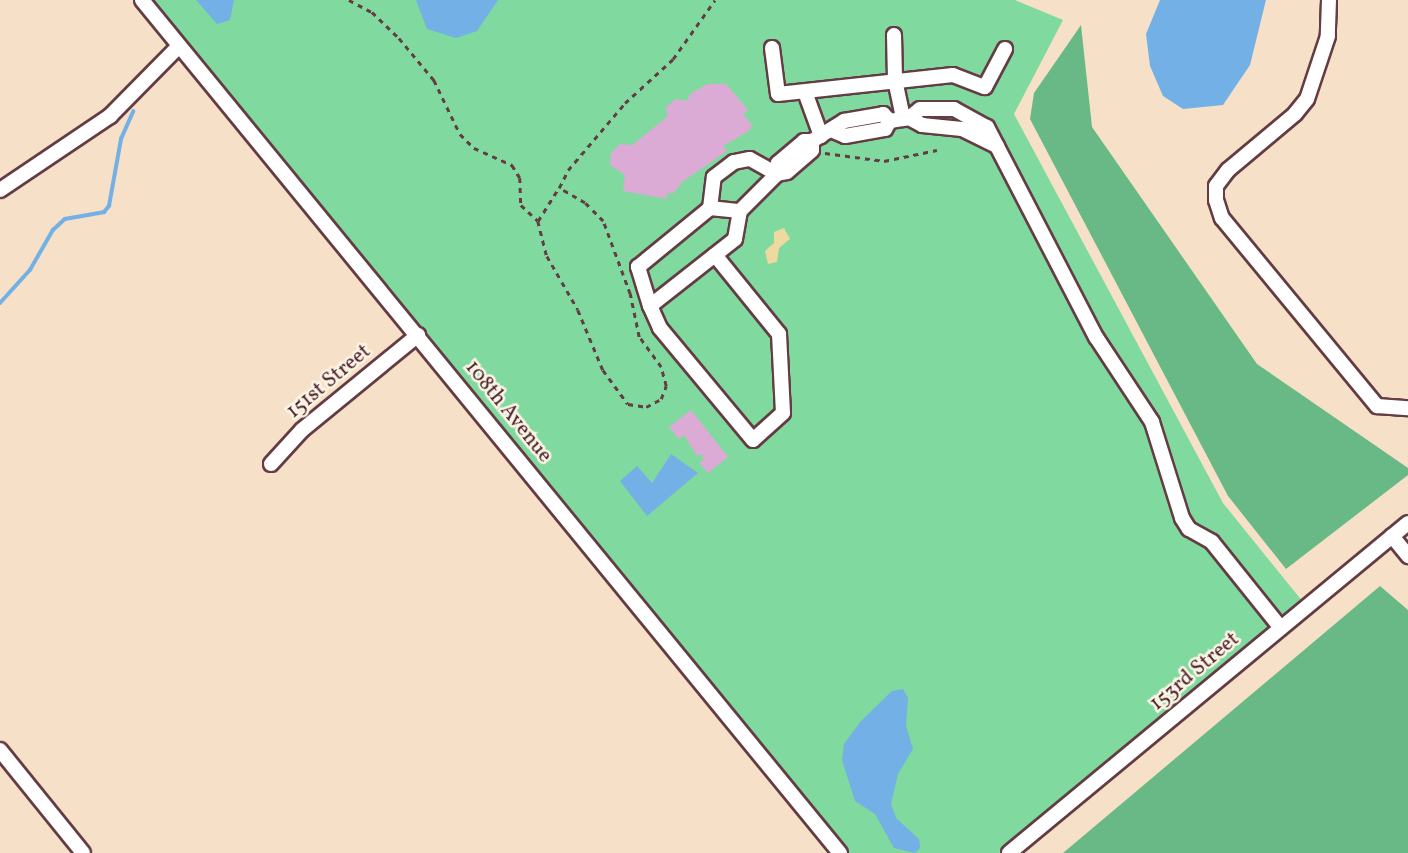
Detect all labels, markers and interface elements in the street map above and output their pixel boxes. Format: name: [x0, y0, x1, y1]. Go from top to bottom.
street label: 151st Street: [282, 340, 376, 424]
street label: 108th Avenue: [459, 356, 557, 468]
street label: 153rd Street: [1145, 627, 1245, 717]

